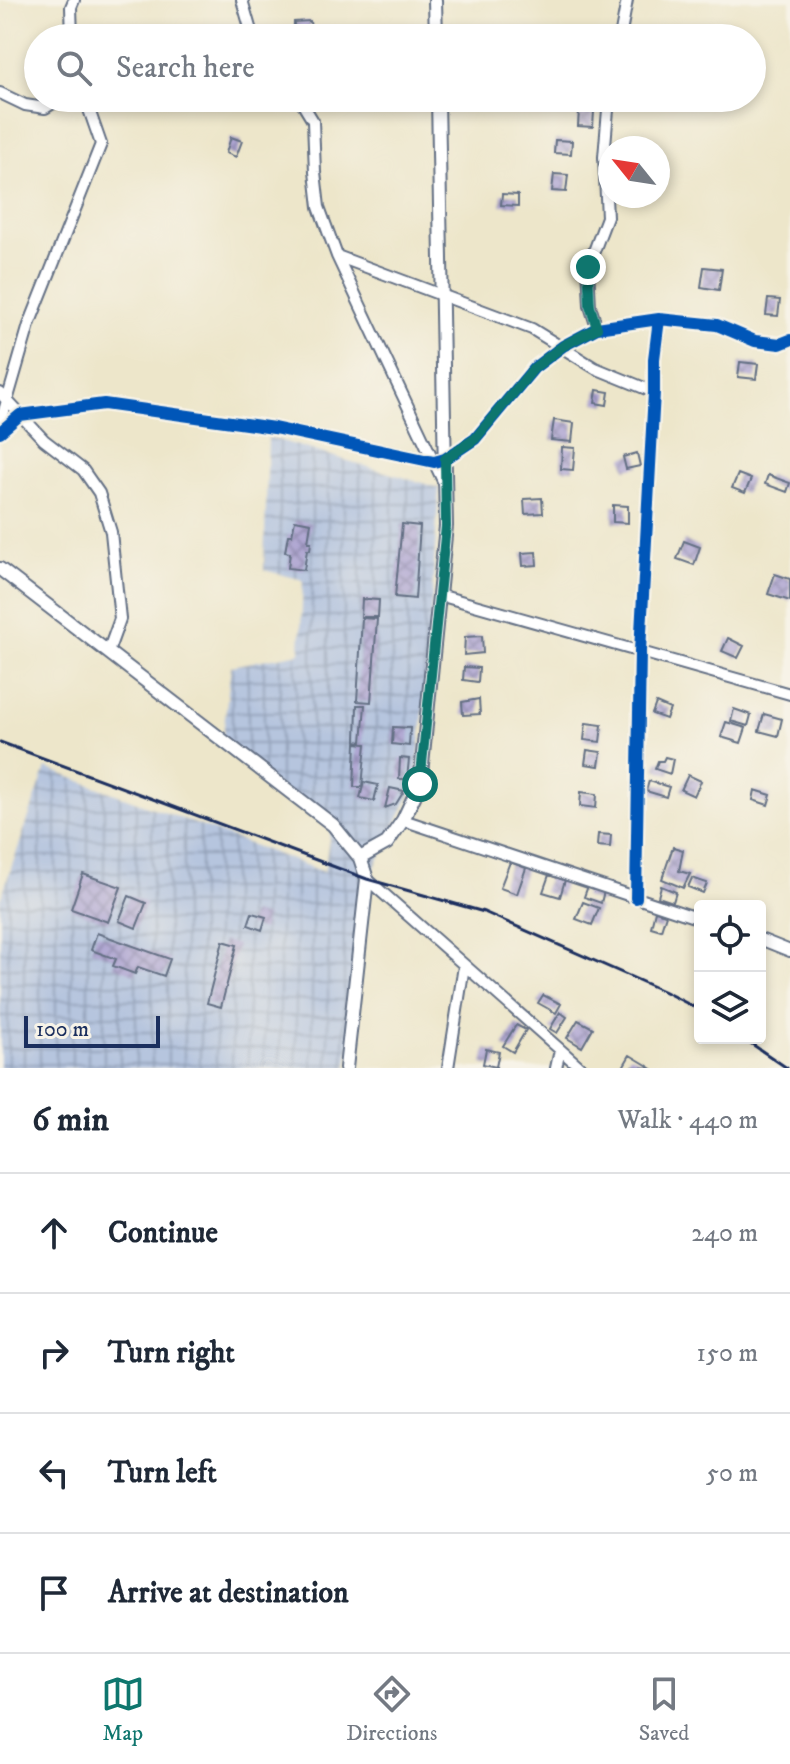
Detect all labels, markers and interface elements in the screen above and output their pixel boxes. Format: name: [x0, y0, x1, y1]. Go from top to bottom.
search box: [24, 24, 766, 112]
icon: search: [52, 46, 96, 90]
text: Search here: [116, 50, 255, 87]
north arrow: [598, 136, 670, 208]
route end: [570, 249, 606, 285]
route start: [402, 766, 438, 802]
map controls: [694, 900, 766, 1044]
button: locate: [694, 900, 766, 972]
button: layers: [694, 972, 766, 1044]
scale bar: [24, 1012, 160, 1048]
text: 100 m: [36, 1016, 89, 1043]
text: 6 min: [32, 1099, 109, 1141]
text: Walk · 440 m: [618, 1104, 758, 1137]
icon: ahead: [32, 1211, 76, 1255]
text: Continue: [108, 1215, 218, 1252]
text: 240 m: [691, 1217, 758, 1250]
icon: right: [32, 1331, 76, 1375]
text: Turn right: [108, 1335, 235, 1372]
text: 150 m: [697, 1337, 758, 1370]
icon: left: [32, 1451, 76, 1495]
text: Turn left: [108, 1455, 217, 1492]
text: 50 m: [706, 1457, 758, 1490]
icon: arrive: [32, 1571, 76, 1615]
text: Arrive at destination: [108, 1575, 349, 1612]
tab: Map: [101, 1672, 145, 1747]
tab: Directions: [346, 1672, 437, 1747]
tab: Saved: [639, 1672, 689, 1747]

